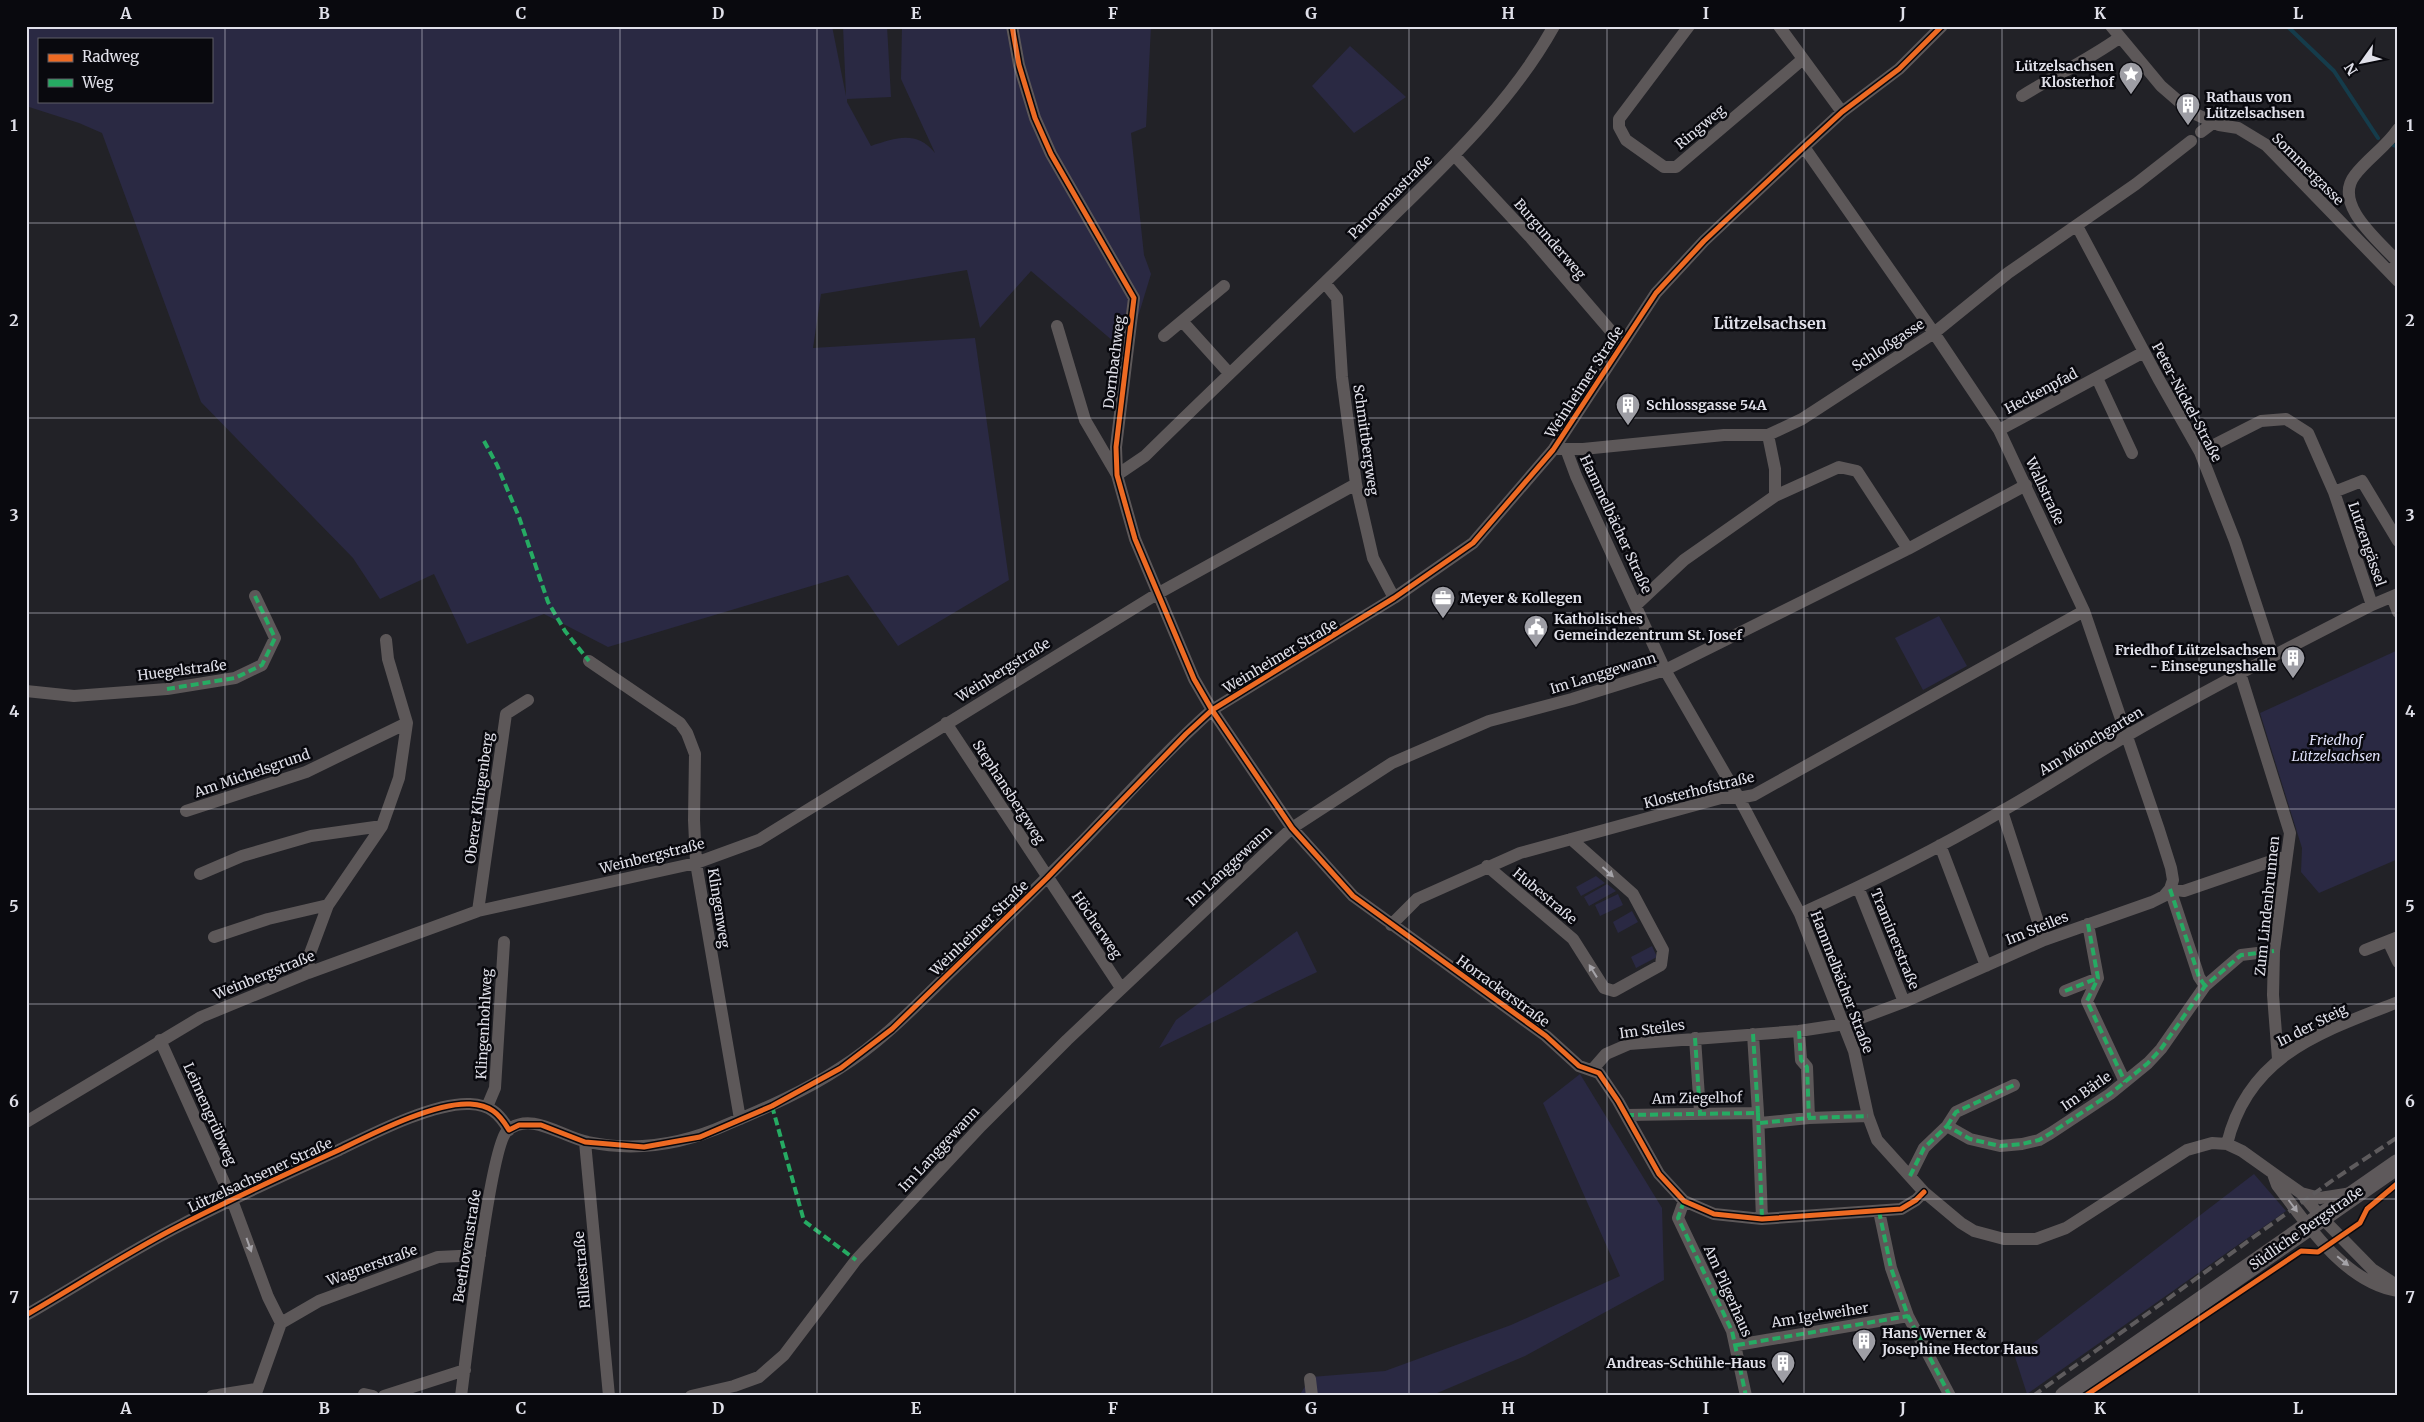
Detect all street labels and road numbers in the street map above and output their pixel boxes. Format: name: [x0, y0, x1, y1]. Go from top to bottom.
street label: Ringweg: [1671, 101, 1729, 153]
street label: Sommergasse: [2268, 129, 2348, 209]
street label: Panoramastraße: [1344, 151, 1436, 243]
street label: Burgunderweg: [1510, 195, 1590, 283]
street label: Dornbachweg: [1099, 314, 1129, 410]
street label: Schloßgasse: [1848, 315, 1928, 375]
street label: Weinheimer Straße: [1540, 322, 1627, 442]
street label: Peter-Nickel-Straße: [2148, 339, 2226, 465]
street label: Heckenpfad: [2001, 364, 2081, 418]
street label: Schmittbergweg: [1349, 383, 1383, 497]
street label: Hammelbächer Straße: [1576, 452, 1656, 596]
street label: Wallstraße: [2021, 454, 2068, 528]
street label: Lutzengässel: [2344, 499, 2390, 589]
street label: Weinheimer Straße: [1219, 615, 1340, 698]
street label: Weinbergstraße: [952, 634, 1053, 707]
street label: Im Langgewann: [1548, 648, 1658, 698]
street label: Huegelstraße: [136, 656, 228, 684]
street label: Am Mönchgarten: [2035, 703, 2146, 780]
street label: Oberer Klingenberg: [461, 731, 497, 865]
street label: Stephansbergweg: [969, 737, 1050, 848]
street label: Am Michelsgrund: [191, 745, 313, 802]
street label: Klosterhofstraße: [1642, 768, 1756, 812]
street label: Im Langgewann: [1183, 822, 1275, 910]
street label: Weinbergstraße: [597, 834, 706, 878]
street label: Zum Lindenbrunnen: [2251, 835, 2283, 977]
street label: Hubestraße: [1509, 864, 1581, 928]
street label: Klingenweg: [704, 867, 734, 950]
street label: Weinheimer Straße: [925, 876, 1032, 980]
street label: Traminerstraße: [1867, 886, 1923, 992]
street label: Höcherweg: [1068, 888, 1126, 962]
street label: Im Steiles: [2003, 907, 2071, 949]
street label: Hammelbächer Straße: [1807, 908, 1877, 1056]
street label: Weinbergstraße: [210, 947, 317, 1004]
street label: Horrackerstraße: [1453, 951, 1553, 1031]
street label: Klingenhohlweg: [472, 967, 496, 1080]
street label: In der Steig: [2274, 999, 2351, 1050]
street label: Im Steiles: [1618, 1015, 1686, 1043]
street label: Leimengrübweg: [179, 1060, 241, 1169]
street label: Im Bärle: [2057, 1067, 2115, 1115]
street label: Am Ziegelhof: [1651, 1088, 1743, 1108]
street label: Im Langgewann: [895, 1103, 983, 1195]
street label: Lützelsachsener Straße: [185, 1134, 335, 1216]
street label: Südliche Bergstraße: [2245, 1182, 2367, 1274]
street label: Beethovenstraße: [449, 1188, 485, 1304]
street label: Rilkestraße: [570, 1231, 594, 1309]
street label: Wagnerstraße: [323, 1240, 420, 1290]
street label: Am Pilgerhaus: [1699, 1241, 1756, 1340]
street label: Am Igelweiher: [1769, 1298, 1870, 1332]

